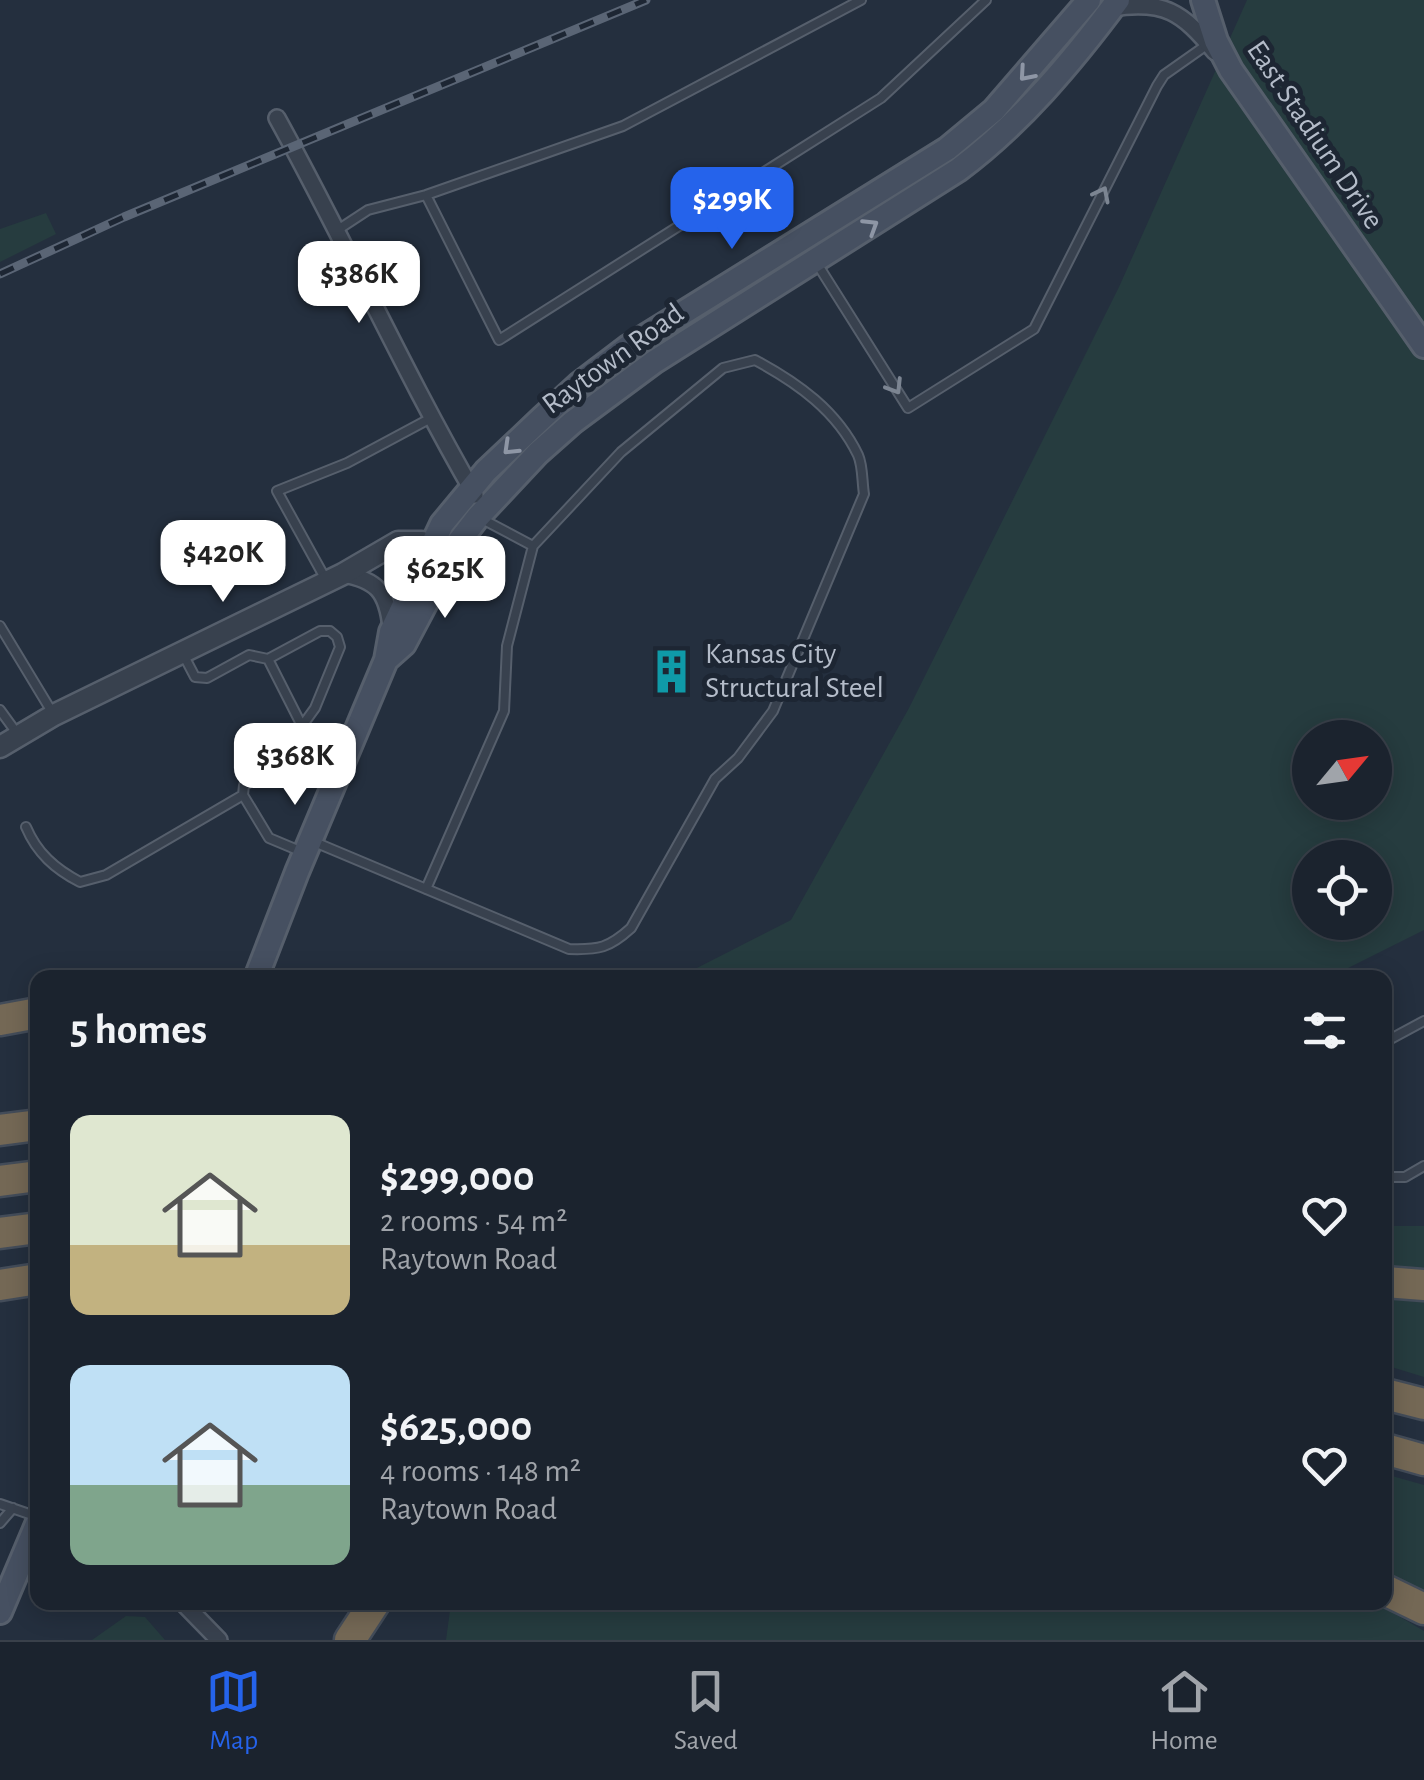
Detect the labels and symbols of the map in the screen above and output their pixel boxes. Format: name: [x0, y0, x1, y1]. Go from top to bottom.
street label: East Stadium Drive: [1241, 35, 1389, 235]
one-way arrow: [1019, 63, 1037, 81]
pin: $299K: [662, 167, 802, 252]
one-way arrow: [1090, 187, 1109, 205]
one-way arrow: [860, 219, 878, 238]
pin: $386K: [289, 241, 429, 326]
street label: Raytown Road: [537, 298, 689, 420]
one-way arrow: [882, 376, 901, 394]
one-way arrow: [503, 436, 522, 454]
pin: $420K: [153, 520, 293, 605]
pin: $625K: [375, 536, 515, 621]
place label: Kansas City Structural Steel: [705, 639, 884, 703]
building icon: Kansas City Structural Steel: [648, 647, 696, 695]
north arrow: [1292, 720, 1392, 820]
pin: $368K: [225, 723, 365, 808]

